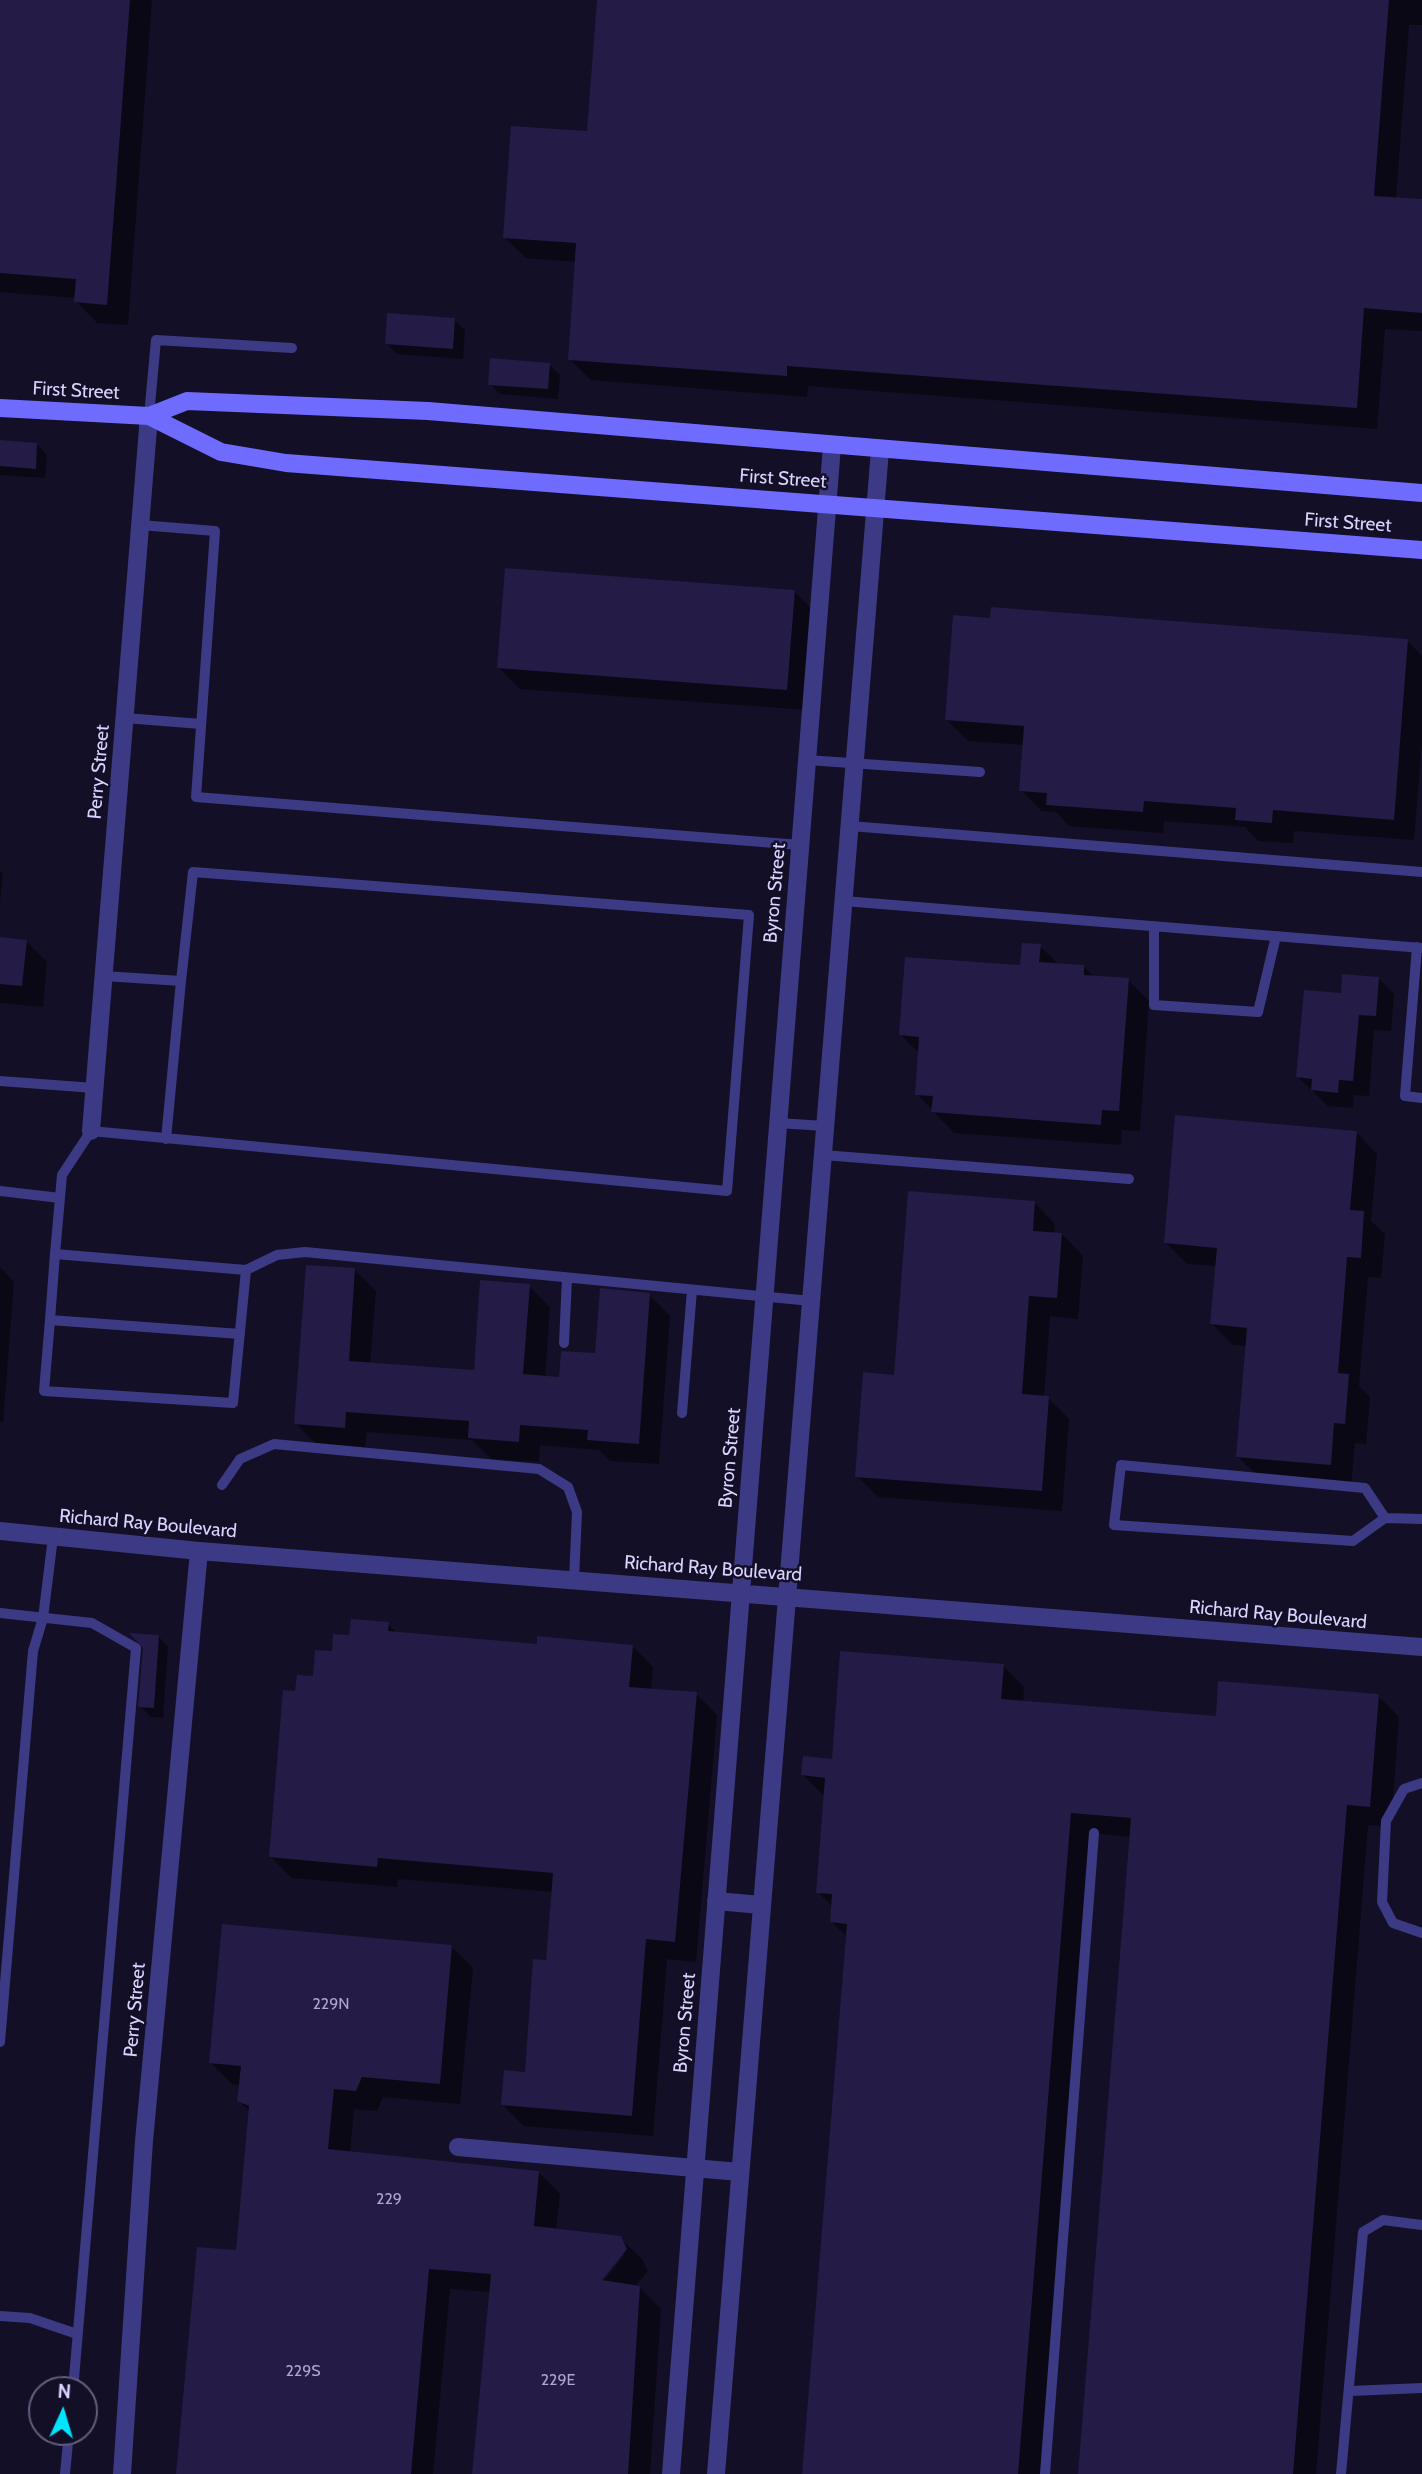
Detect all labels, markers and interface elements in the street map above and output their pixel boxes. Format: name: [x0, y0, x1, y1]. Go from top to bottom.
street label: First Street: [32, 377, 120, 405]
street label: First Street: [739, 465, 827, 493]
street label: First Street: [1304, 509, 1392, 537]
street label: Perry Street: [84, 724, 114, 820]
street label: Byron Street: [759, 842, 791, 944]
street label: Byron Street: [714, 1407, 746, 1509]
street label: Richard Ray Boulevard: [58, 1505, 238, 1543]
street label: Richard Ray Boulevard: [623, 1551, 803, 1587]
street label: Richard Ray Boulevard: [1188, 1596, 1368, 1634]
street label: Perry Street: [120, 1962, 150, 2058]
street label: Byron Street: [669, 1972, 701, 2074]
house number: 229N: [312, 1994, 350, 2014]
house number: 229: [376, 2189, 402, 2209]
house number: 229S: [285, 2361, 321, 2381]
house number: 229E: [541, 2370, 575, 2390]
north arrow: [28, 2376, 98, 2446]
text: N: [57, 2380, 72, 2403]

